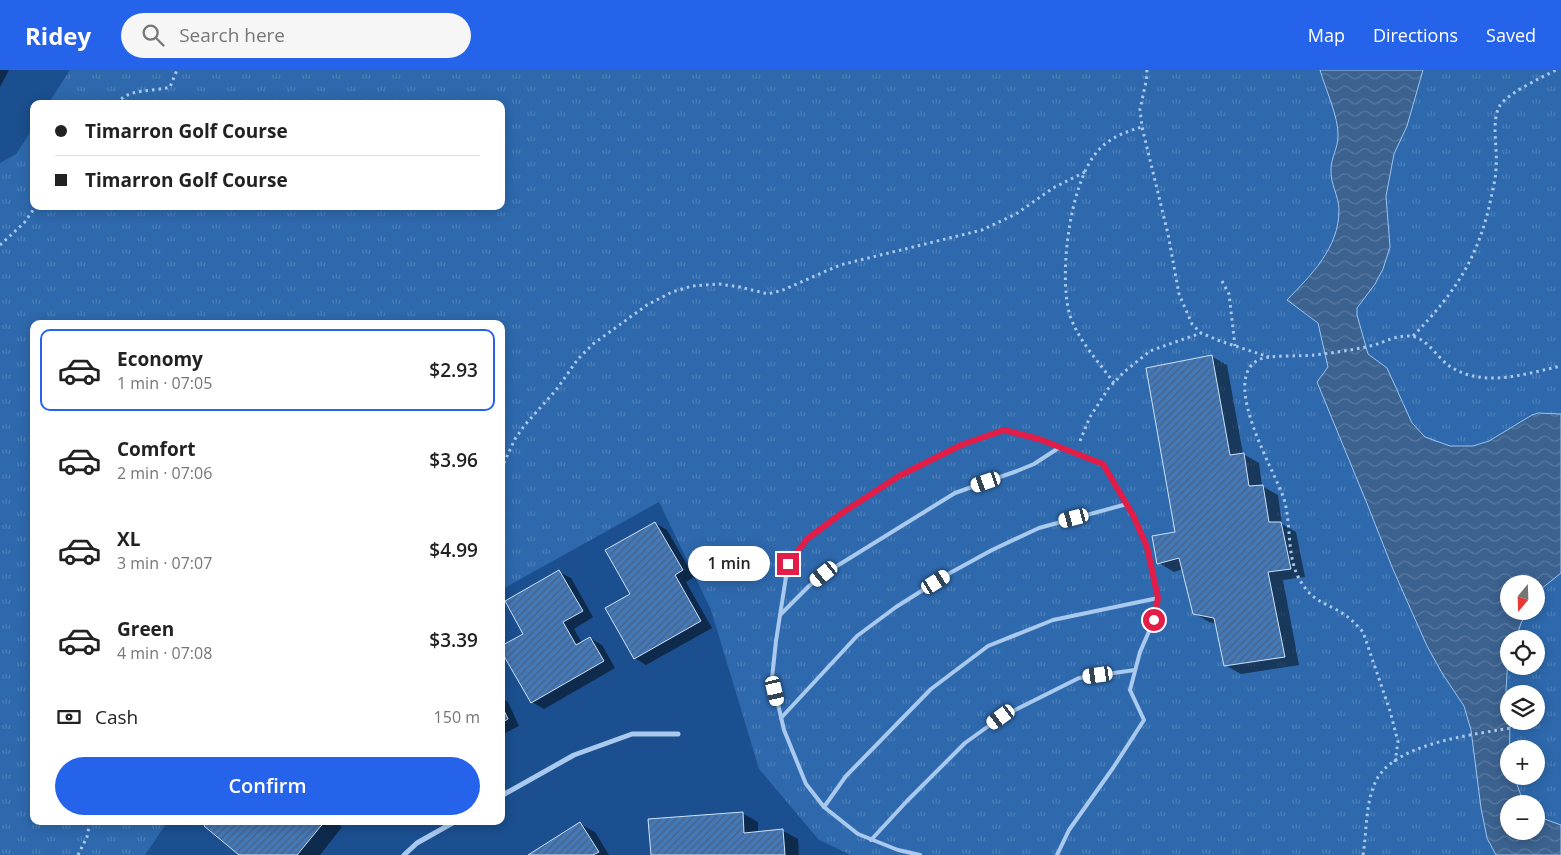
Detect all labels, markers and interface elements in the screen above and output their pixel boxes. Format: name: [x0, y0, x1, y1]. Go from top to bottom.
search box: [121, 13, 471, 58]
text: Ridey: [25, 19, 91, 52]
icon: search: [139, 21, 167, 49]
text: Search here: [179, 22, 285, 48]
text: Map: [1308, 23, 1345, 47]
text: Directions: [1373, 23, 1458, 47]
text: Saved: [1486, 23, 1536, 47]
text: Timarron Golf Course: [85, 118, 288, 144]
text: Timarron Golf Course: [85, 167, 288, 193]
text: Economy: [117, 346, 203, 372]
icon: car: [57, 348, 102, 393]
text: $2.93: [429, 357, 478, 383]
text: 1 min · 07:05: [117, 372, 212, 394]
text: Comfort: [117, 436, 196, 462]
icon: car: [57, 438, 102, 483]
text: $3.96: [429, 447, 478, 473]
text: 2 min · 07:06: [117, 462, 212, 484]
car: [969, 470, 1002, 494]
car: [1057, 507, 1090, 529]
text: XL: [117, 526, 140, 552]
icon: car: [57, 528, 102, 573]
text: $4.99: [429, 537, 478, 563]
callout: 1 min: [688, 546, 770, 582]
text: 3 min · 07:07: [117, 552, 212, 574]
text: 1 min: [707, 552, 751, 574]
route end: [777, 553, 799, 575]
car: [807, 559, 840, 589]
car: [919, 568, 952, 596]
north arrow: [1500, 575, 1545, 620]
map controls: [1500, 575, 1545, 840]
route start: [1143, 609, 1165, 631]
text: Green: [117, 616, 174, 642]
icon: car: [57, 618, 102, 663]
text: $3.39: [429, 627, 478, 653]
button: locate: [1500, 630, 1545, 675]
text: 4 min · 07:08: [117, 642, 212, 664]
car: [1082, 665, 1113, 685]
car: [764, 675, 785, 707]
button: layers: [1500, 685, 1545, 730]
car: [984, 702, 1017, 732]
icon: cash: [55, 703, 83, 731]
text: Cash: [95, 704, 138, 730]
text: 150 m: [434, 706, 480, 728]
button: +: [1500, 740, 1545, 785]
button: Confirm: [55, 757, 480, 815]
button: −: [1500, 795, 1545, 840]

